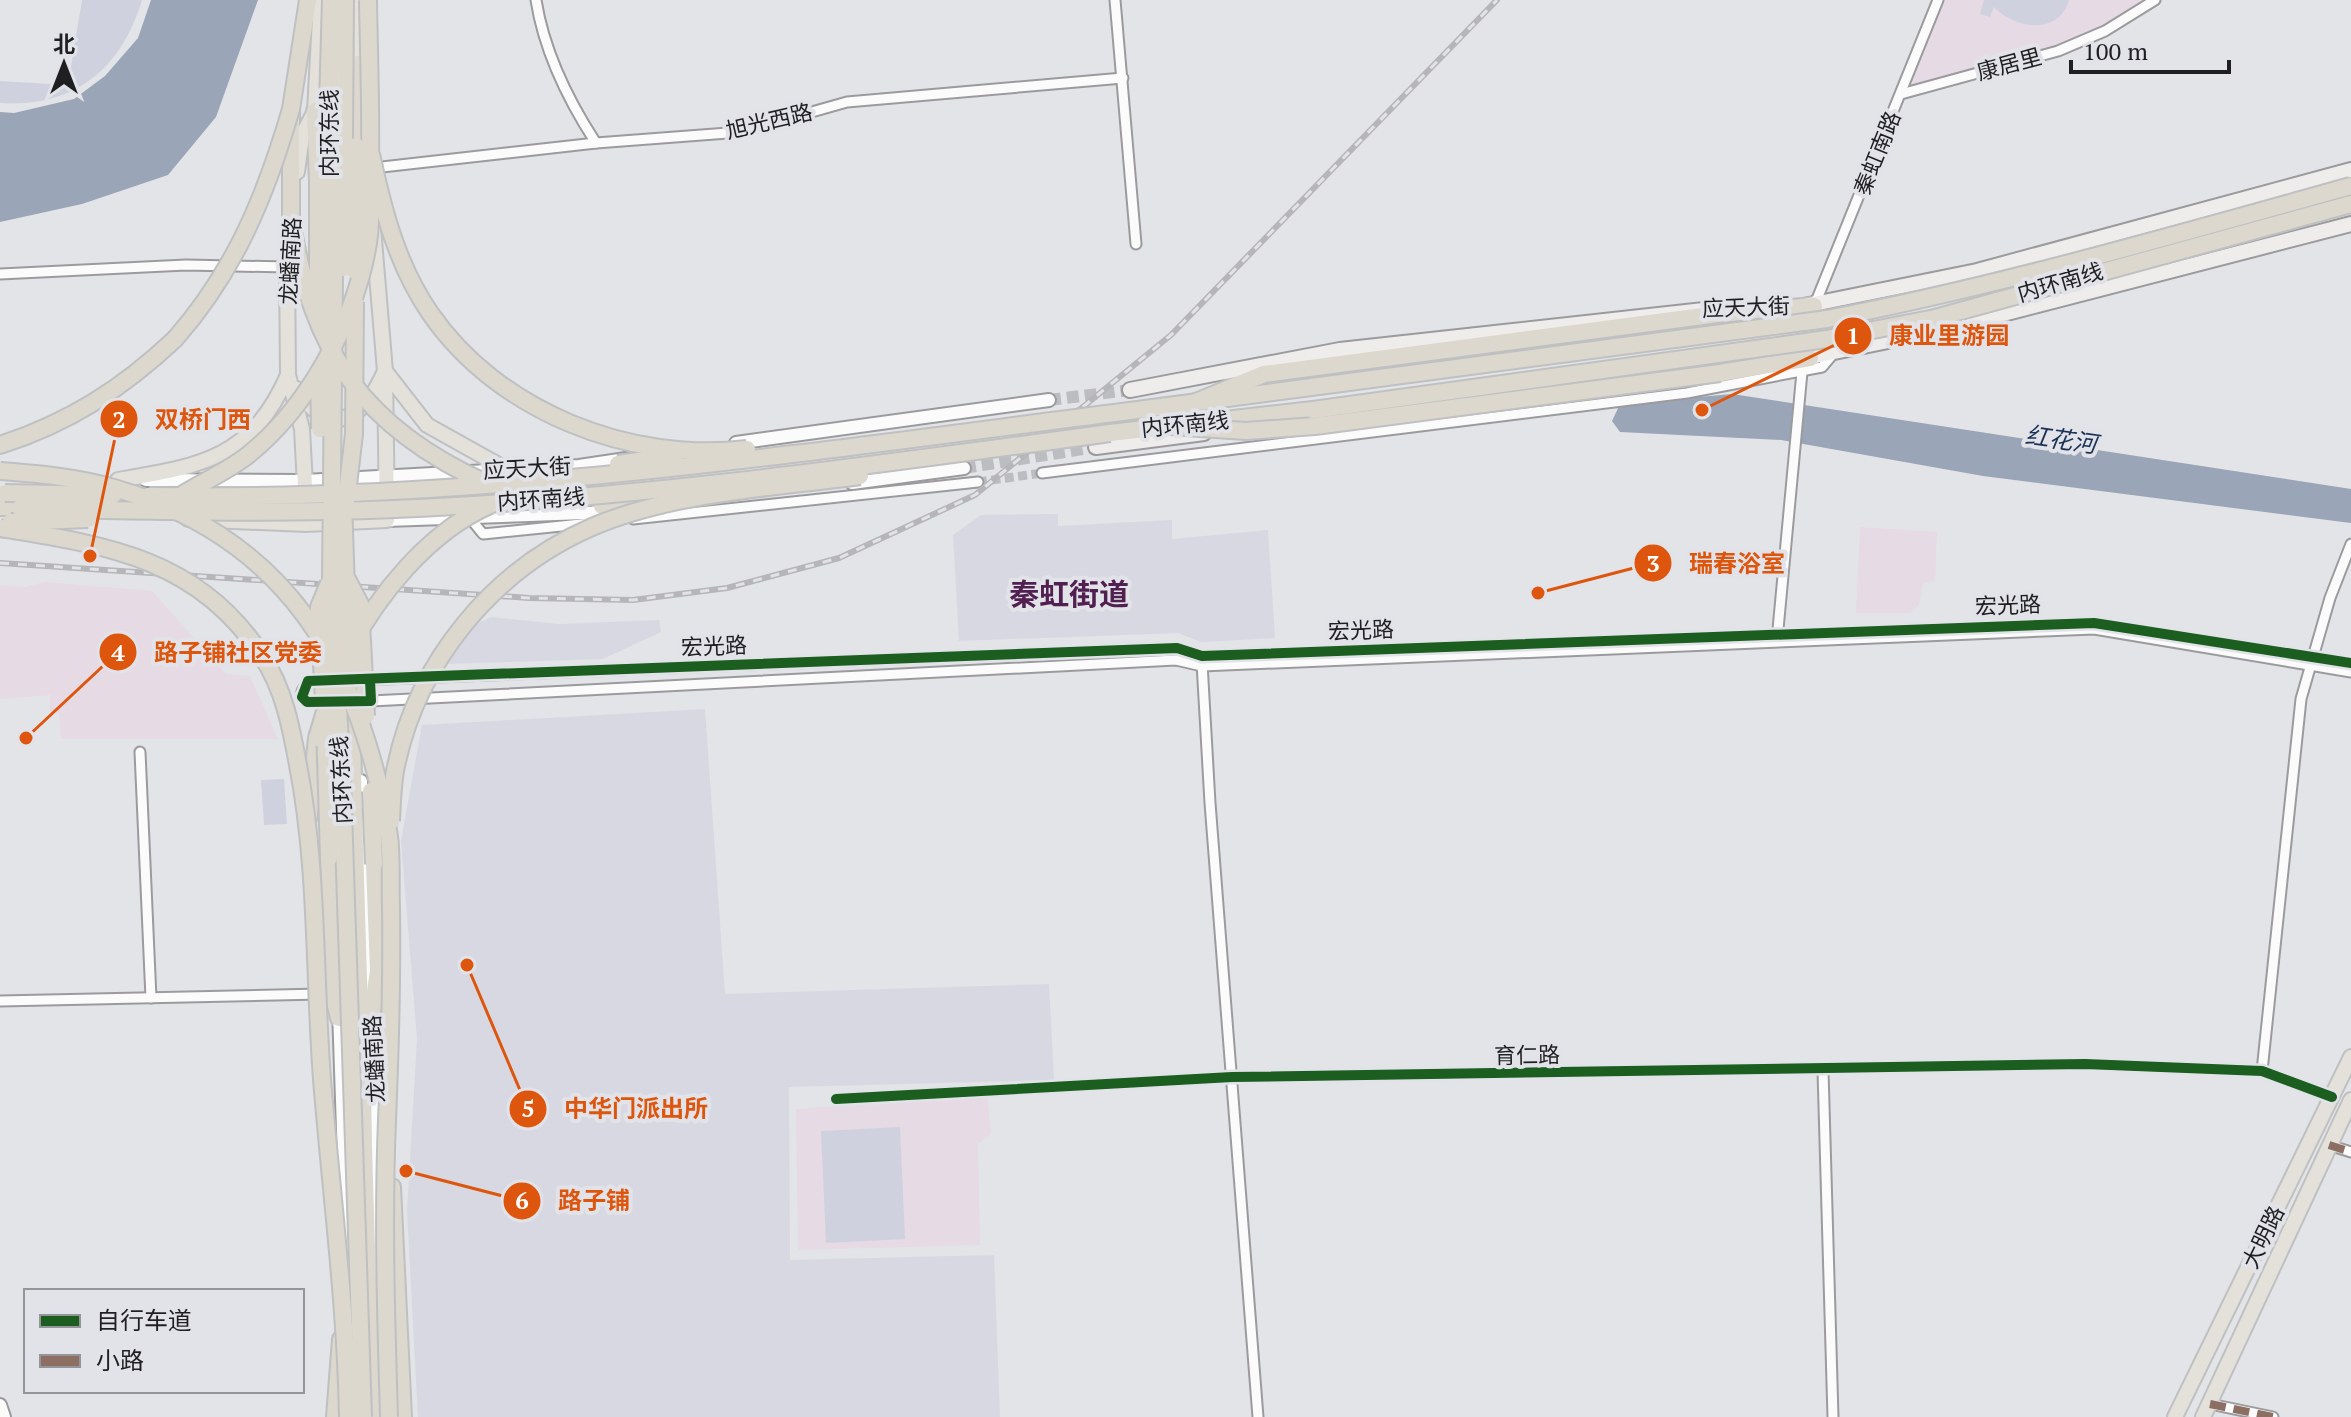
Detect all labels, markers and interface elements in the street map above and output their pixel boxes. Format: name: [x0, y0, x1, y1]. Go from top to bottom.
north arrow: [24, 24, 104, 104]
scale bar: [2071, 24, 2229, 74]
text: 北: [53, 29, 75, 58]
text: 100 m: [2083, 35, 2148, 67]
street label: 康居里: [1973, 41, 2045, 86]
street label: 内环东线: [314, 89, 343, 177]
street label: 旭光西路: [723, 96, 815, 145]
street label: 秦虹南路: [1847, 107, 1906, 199]
street label: 龙蟠南路: [273, 216, 306, 306]
street label: 内环南线: [2014, 255, 2106, 308]
street label: 应天大街: [1701, 290, 1790, 323]
callout: 康业里游园: [1833, 312, 2025, 360]
text: 1: [1846, 319, 1860, 351]
text: 康业里游园: [1889, 319, 2009, 351]
callout: 双桥门西: [99, 395, 267, 443]
text: 2: [112, 403, 126, 435]
text: 双桥门西: [155, 403, 251, 435]
street label: 内环南线: [1140, 404, 1230, 443]
water label: 红花河: [2023, 418, 2103, 460]
street label: 应天大街: [482, 451, 572, 484]
street label: 内环南线: [496, 481, 586, 516]
callout: 瑞春浴室: [1633, 539, 1801, 587]
text: 3: [1646, 547, 1660, 579]
text: 瑞春浴室: [1689, 547, 1785, 579]
district label: 秦虹街道: [1009, 574, 1129, 614]
street label: 宏光路: [1974, 589, 2041, 620]
street label: 宏光路: [1327, 614, 1394, 645]
callout: 路子铺社区党委: [98, 628, 338, 676]
street label: 宏光路: [680, 630, 747, 661]
text: 4: [111, 636, 125, 668]
text: 路子铺社区党委: [154, 636, 322, 668]
street label: 内环东线: [324, 735, 357, 825]
street label: 龙蟠南路: [357, 1014, 390, 1104]
street label: 育仁路: [1494, 1039, 1560, 1070]
callout: 中华门派出所: [508, 1085, 724, 1133]
text: 5: [521, 1092, 535, 1124]
text: 中华门派出所: [564, 1092, 708, 1124]
callout: 路子铺: [502, 1177, 646, 1225]
text: 6: [515, 1184, 529, 1216]
text: 路子铺: [558, 1184, 630, 1216]
street label: 大明路: [2235, 1201, 2290, 1273]
legend: [24, 1289, 304, 1393]
text: 自行车道: [96, 1304, 192, 1336]
text: 小路: [96, 1344, 144, 1376]

